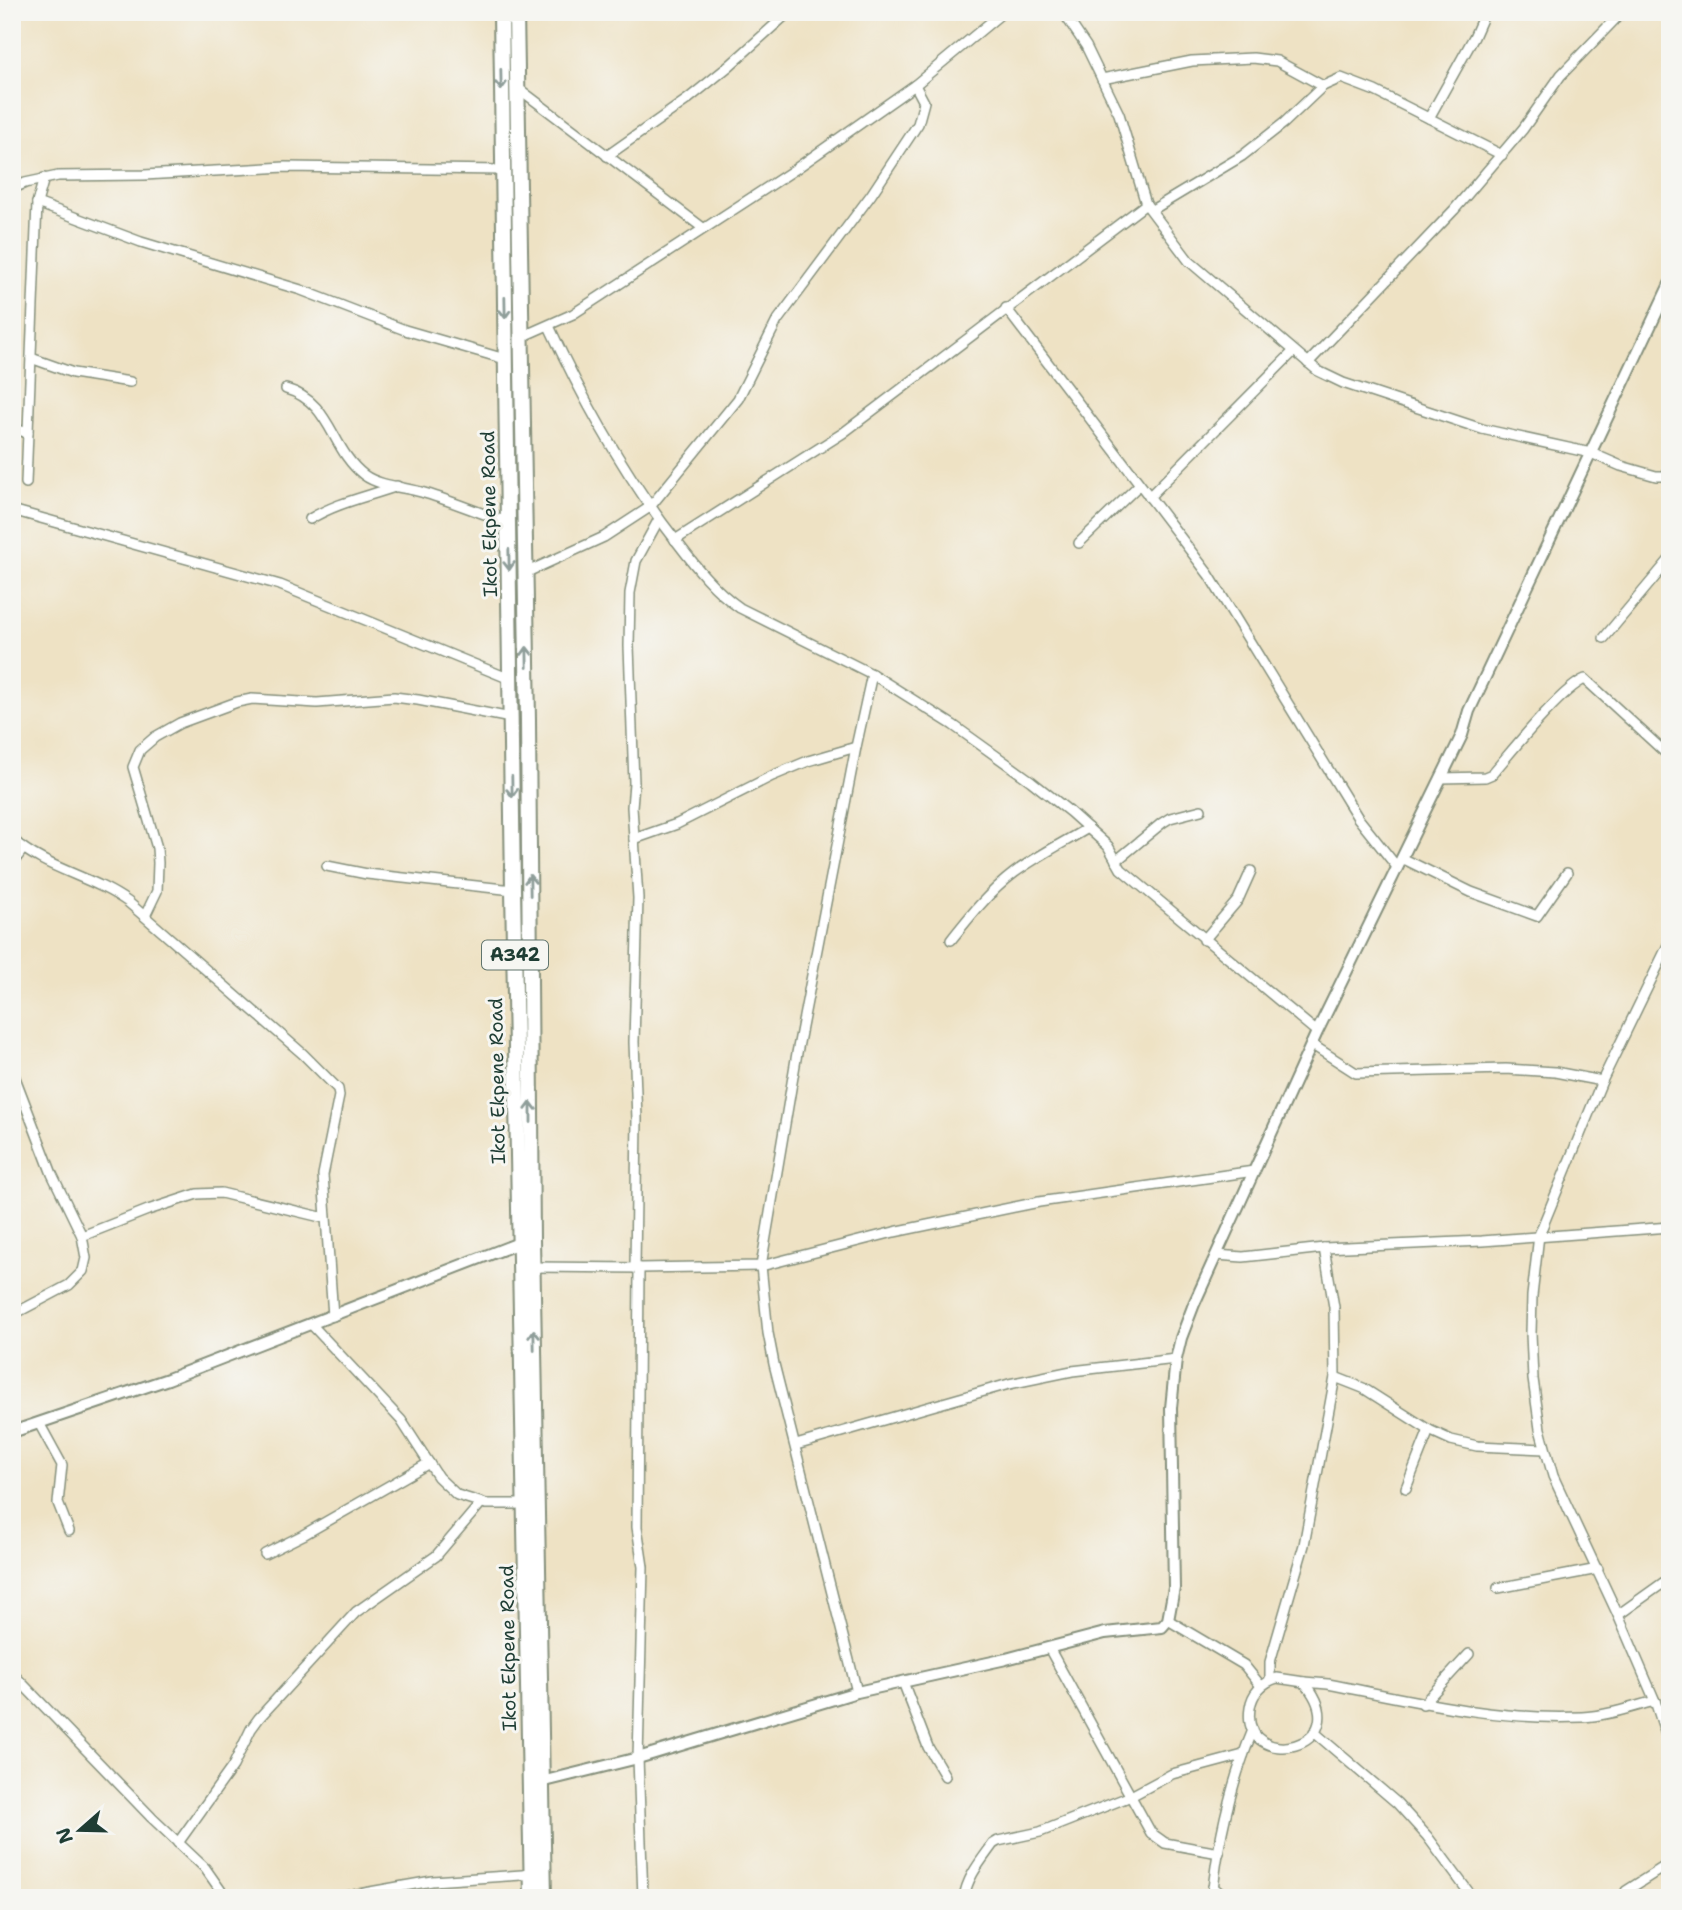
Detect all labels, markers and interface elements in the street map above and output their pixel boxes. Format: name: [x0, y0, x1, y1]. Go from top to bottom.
one-way arrow: [495, 69, 508, 92]
one-way arrow: [498, 296, 512, 319]
street label: Ikot Ekpene Road: [475, 431, 503, 597]
one-way arrow: [502, 548, 515, 571]
one-way arrow: [520, 646, 533, 669]
one-way arrow: [505, 776, 519, 799]
one-way arrow: [523, 873, 537, 896]
road number: A342: [482, 940, 548, 970]
street label: Ikot Ekpene Road: [483, 998, 511, 1164]
one-way arrow: [524, 1101, 538, 1124]
one-way arrow: [527, 1328, 541, 1351]
street label: Ikot Ekpene Road: [494, 1565, 522, 1731]
north arrow: [46, 1794, 116, 1864]
text: N: [50, 1824, 79, 1847]

